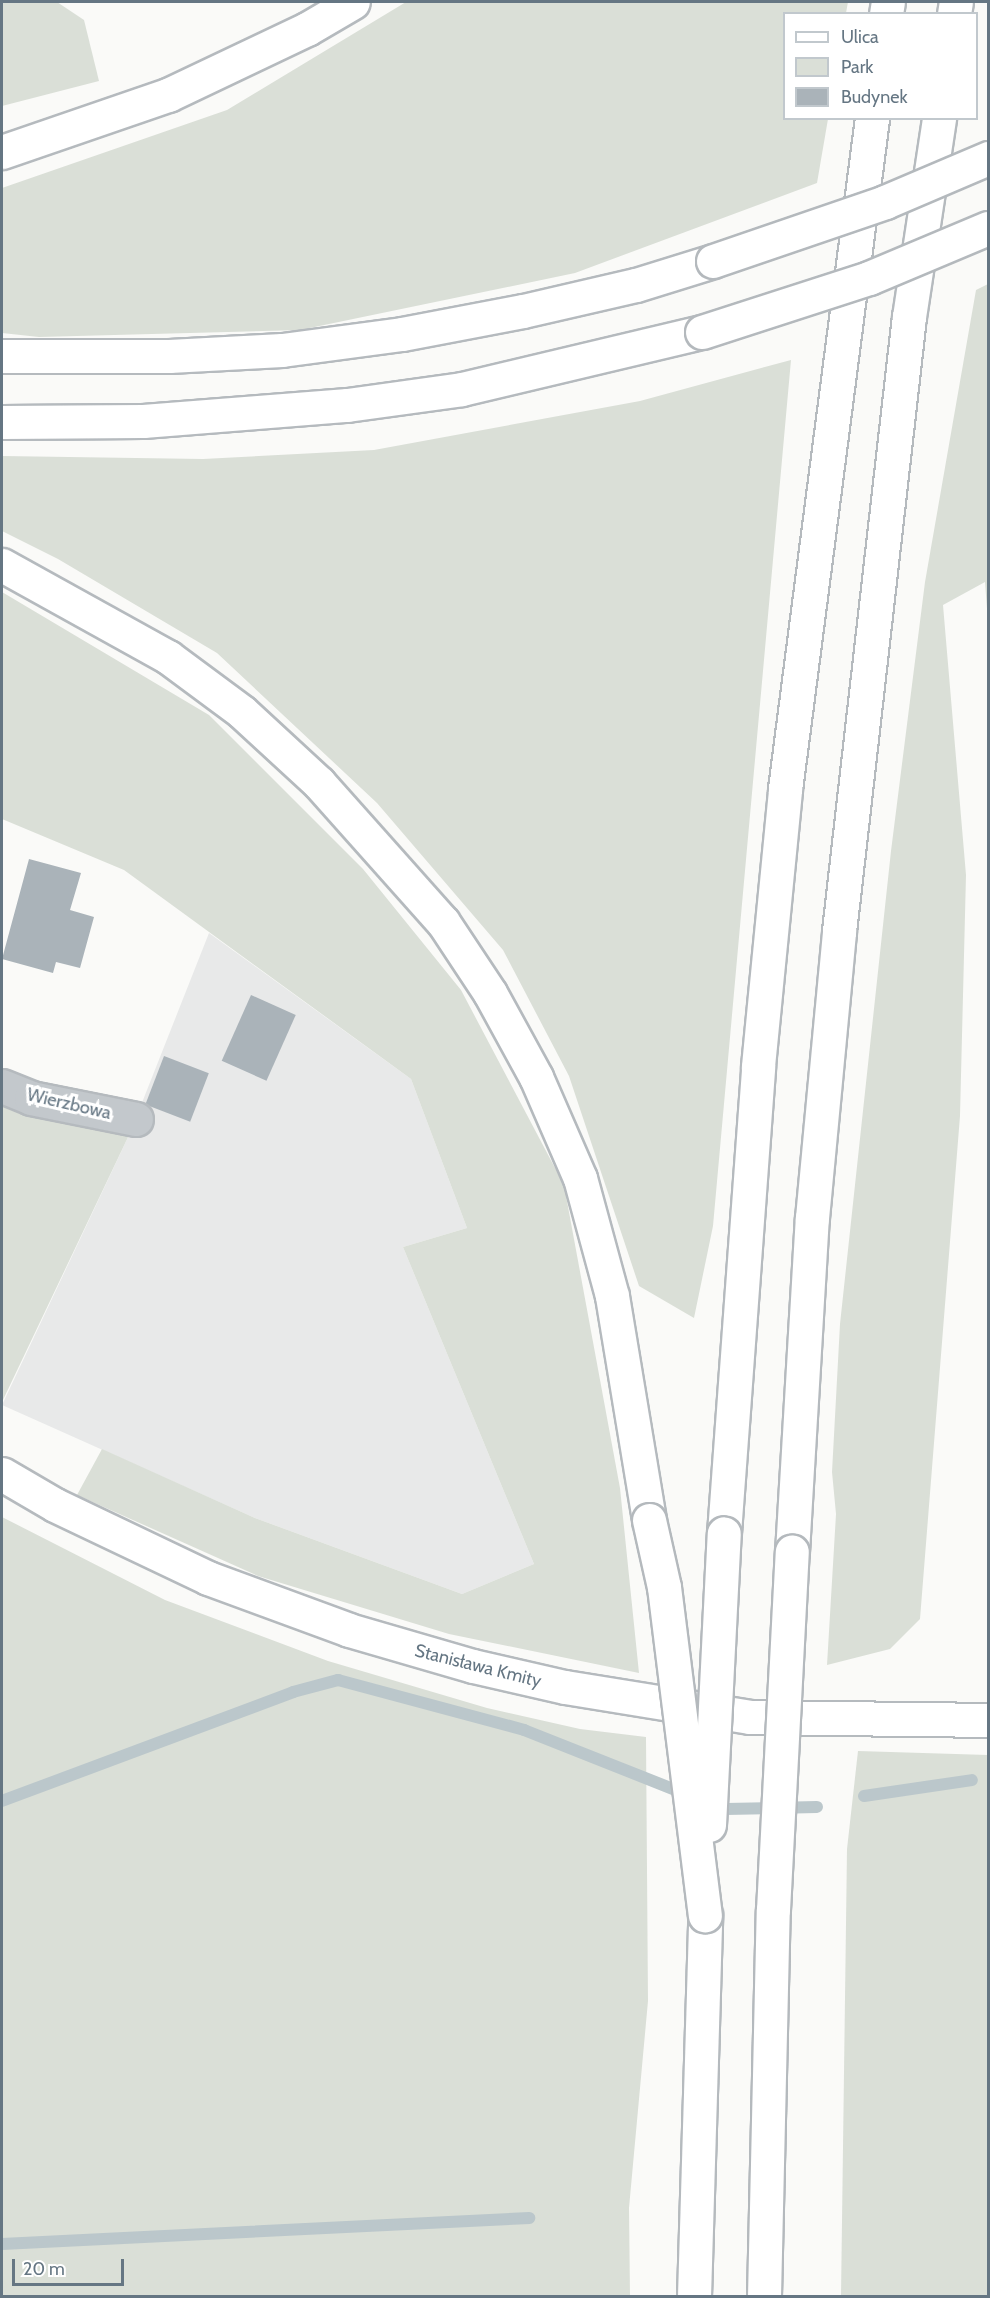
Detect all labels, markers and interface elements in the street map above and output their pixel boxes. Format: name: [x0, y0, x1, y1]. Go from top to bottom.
legend: [783, 12, 978, 120]
text: Ulica: [841, 26, 879, 48]
text: Park: [841, 56, 873, 78]
text: Budynek: [841, 86, 908, 108]
street label: Wierzbowa: [25, 1084, 113, 1124]
street label: Stanisława Kmity: [413, 1640, 543, 1692]
scale bar: [15, 2247, 128, 2285]
text: 20 m: [23, 2258, 65, 2280]

